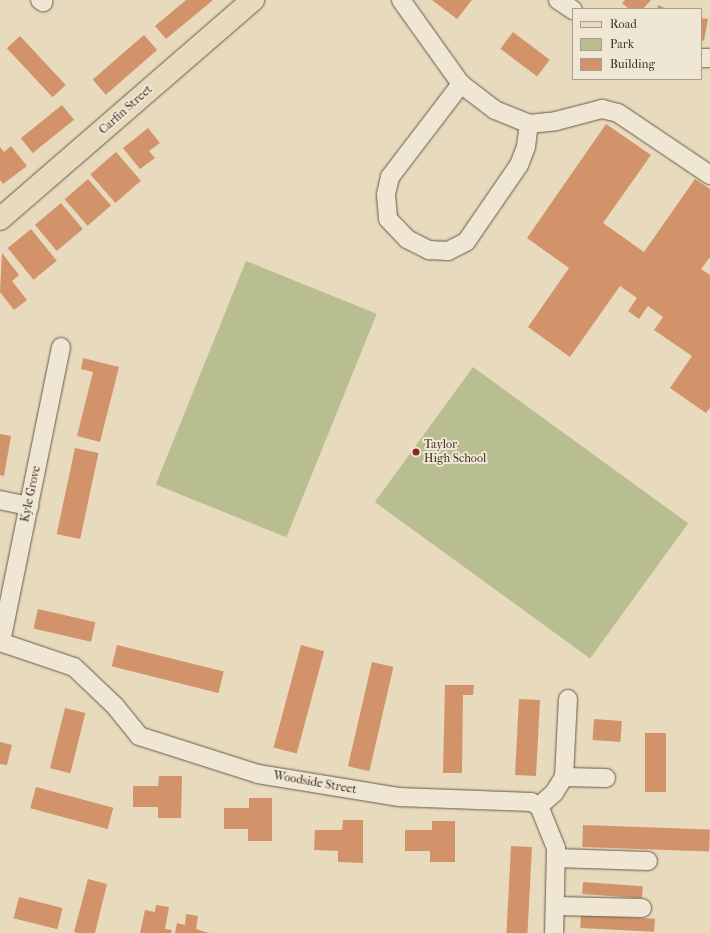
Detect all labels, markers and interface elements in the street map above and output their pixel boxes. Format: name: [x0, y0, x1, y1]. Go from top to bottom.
legend: [572, 8, 702, 80]
text: Road: [610, 17, 637, 31]
text: Park: [610, 37, 634, 51]
text: Building: [610, 57, 655, 71]
street label: Carfin Street: [96, 82, 156, 138]
place label: Taylor High School: [424, 438, 486, 466]
marker: Taylor High School: [411, 447, 421, 457]
street label: Kyle Grove: [18, 464, 44, 524]
street label: Woodside Street: [272, 769, 358, 797]

